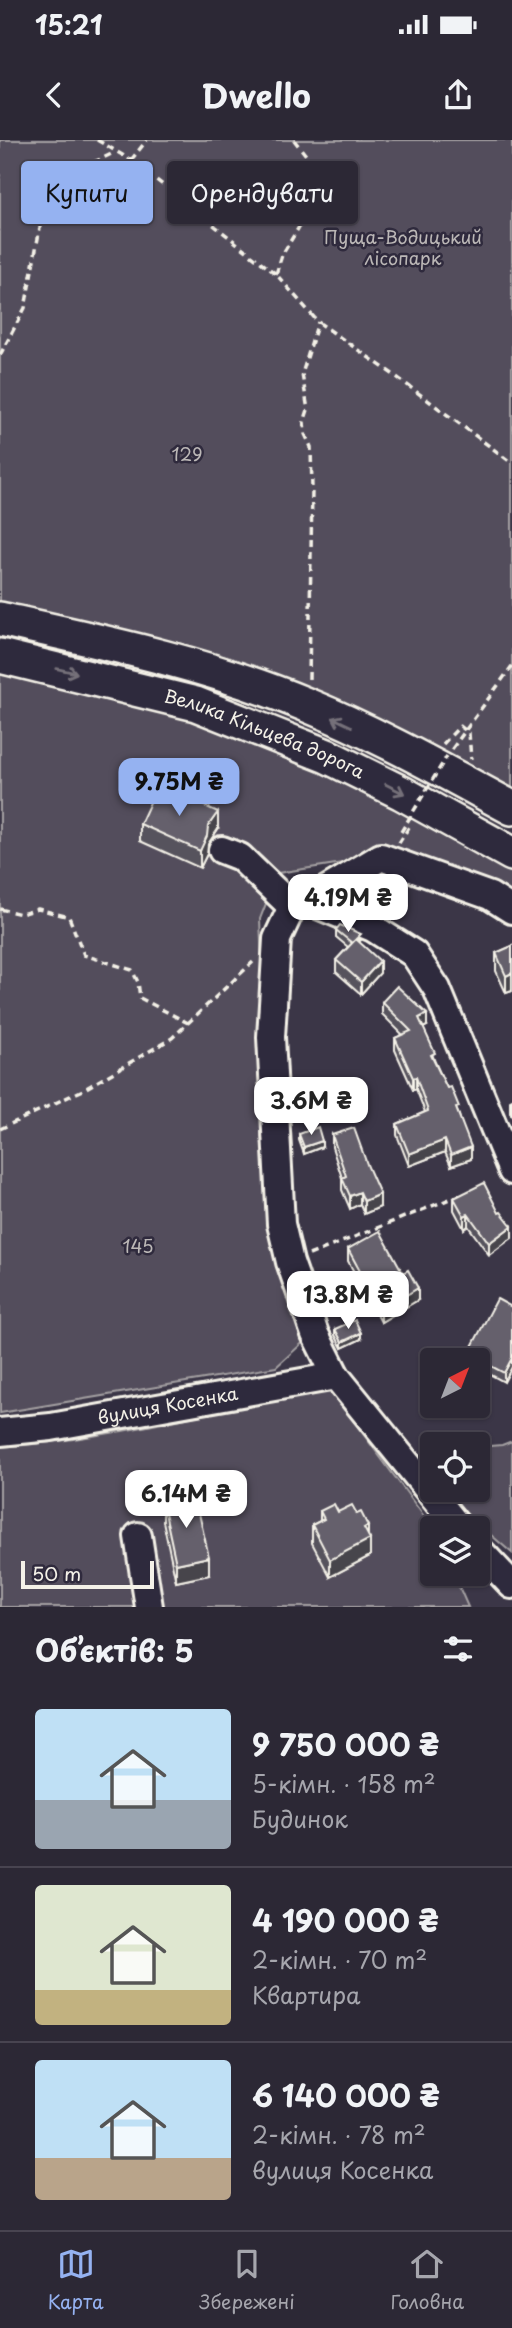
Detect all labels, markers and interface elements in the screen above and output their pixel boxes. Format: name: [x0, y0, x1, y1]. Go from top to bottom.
text: 15:21: [35, 5, 102, 44]
text: Dwello: [201, 71, 311, 119]
icon: back: [35, 76, 73, 114]
icon: share: [439, 76, 477, 114]
chip: Купити: [21, 161, 153, 224]
chip: Орендувати: [167, 161, 358, 224]
park label: Пуща-Водицький лісопарк: [324, 223, 482, 271]
park label: 129: [171, 440, 203, 467]
one-way arrow: [55, 665, 77, 678]
street label: Велика Кільцева дорога: [161, 682, 370, 785]
one-way arrow: [332, 714, 353, 728]
pin: 9.75M ₴: [114, 758, 244, 818]
text: 9.75M ₴: [134, 763, 224, 798]
one-way arrow: [384, 783, 405, 797]
pin: 4.19M ₴: [283, 874, 413, 934]
text: 4.19M ₴: [304, 879, 392, 914]
pin: 3.6M ₴: [254, 1077, 368, 1137]
text: 3.6M ₴: [270, 1082, 352, 1117]
park label: 145: [122, 1232, 154, 1259]
pin: 13.8M ₴: [283, 1272, 413, 1331]
text: 13.8M ₴: [303, 1276, 393, 1311]
north arrow: [420, 1348, 490, 1418]
map controls: [420, 1348, 490, 1586]
street label: вулиця Косенка: [95, 1379, 241, 1430]
button: locate: [420, 1432, 490, 1502]
pin: 6.14M ₴: [121, 1470, 251, 1530]
text: 6.14M ₴: [141, 1475, 231, 1510]
button: layers: [420, 1516, 490, 1586]
scale bar: [21, 1558, 154, 1590]
text: 50 m: [32, 1559, 81, 1587]
text: Об’єктів: 5: [35, 1627, 194, 1672]
icon: filters: [439, 1630, 477, 1668]
text: 9 750 000 ₴: [252, 1721, 439, 1766]
icon: home: [91, 1737, 175, 1821]
text: 5-кімн. · 158 m²: [252, 1766, 436, 1801]
text: Будинок: [252, 1801, 348, 1836]
text: 4 190 000 ₴: [252, 1897, 439, 1942]
icon: home: [91, 1913, 175, 1997]
text: 2-кімн. · 70 m²: [252, 1942, 427, 1977]
text: Квартира: [252, 1977, 360, 2012]
text: 6 140 000 ₴: [252, 2072, 440, 2117]
icon: home: [91, 2088, 175, 2172]
text: 2-кімн. · 78 m²: [252, 2117, 426, 2152]
text: вулиця Косенка: [252, 2152, 433, 2187]
tab: Карта: [48, 2245, 104, 2315]
tab: Збережені: [199, 2245, 295, 2315]
tab: Головна: [390, 2245, 464, 2315]

